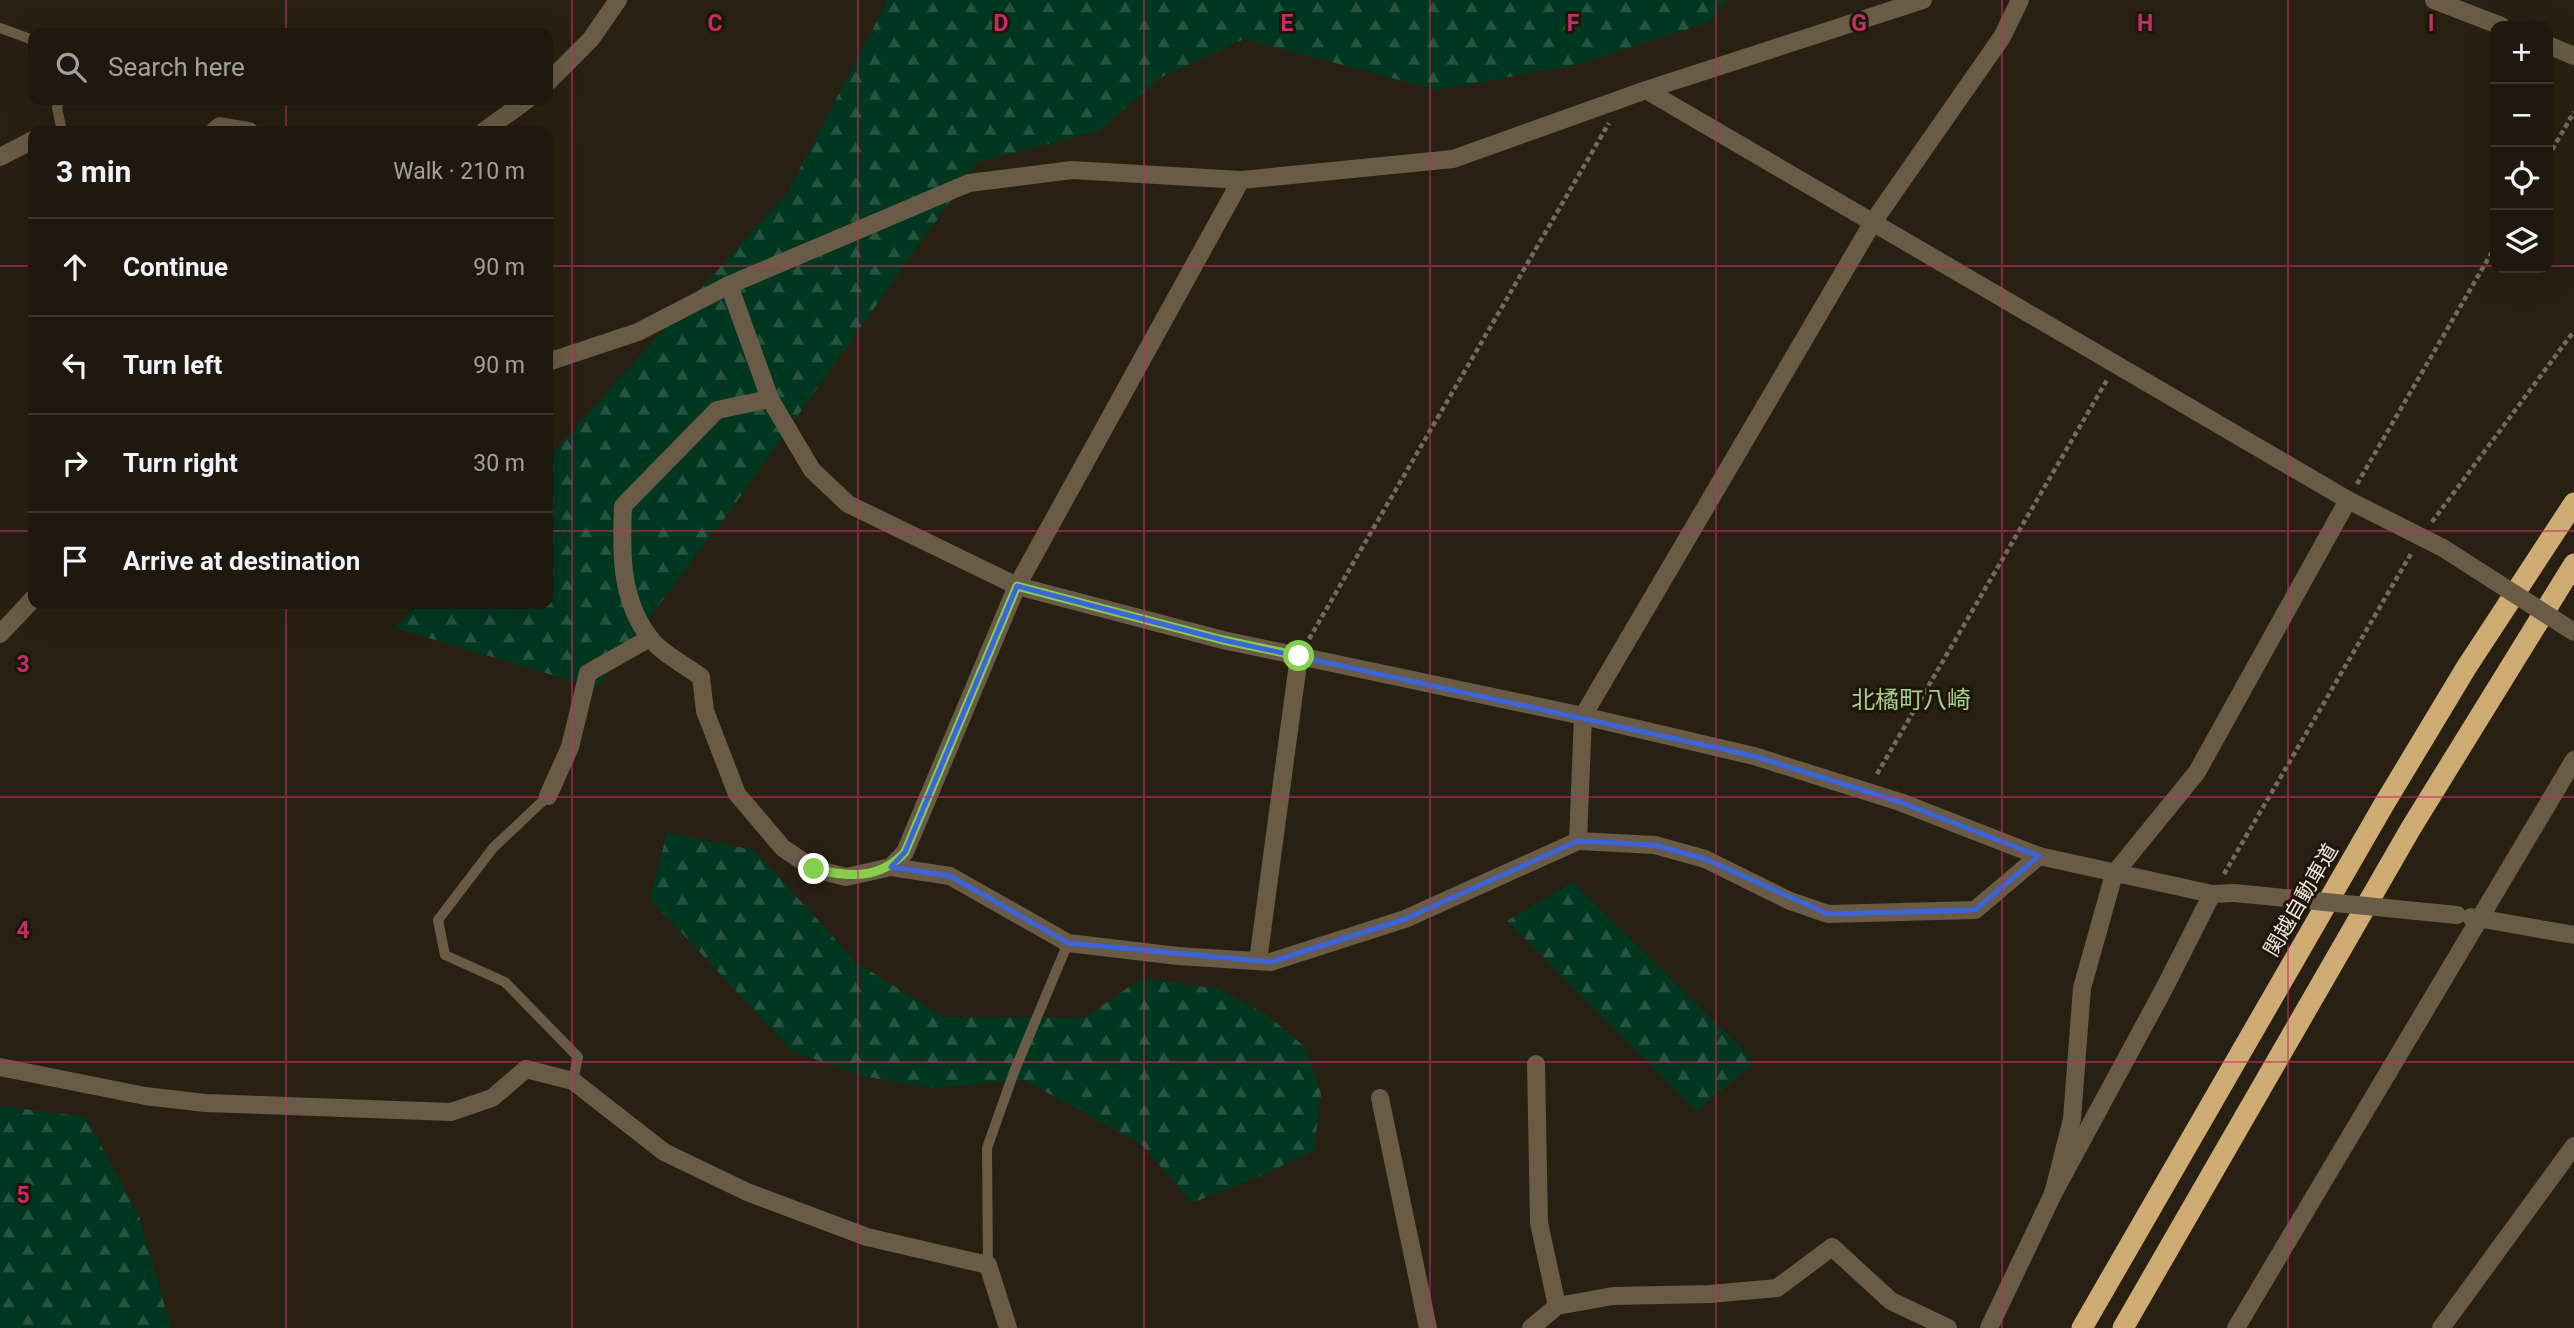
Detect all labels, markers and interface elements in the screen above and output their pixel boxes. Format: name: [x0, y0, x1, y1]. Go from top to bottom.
text: C: [707, 10, 723, 37]
text: D: [994, 10, 1008, 37]
text: E: [1281, 10, 1294, 37]
text: F: [1567, 10, 1580, 37]
text: G: [1851, 10, 1867, 37]
text: H: [2137, 10, 2153, 37]
text: I: [2428, 10, 2434, 37]
map controls: [2490, 21, 2553, 273]
button: +: [2490, 21, 2553, 84]
search box: [28, 28, 553, 105]
icon: search: [52, 48, 90, 86]
text: Search here: [108, 52, 245, 82]
button: −: [2490, 84, 2553, 147]
button: locate: [2490, 147, 2553, 210]
text: 3 min: [56, 154, 131, 189]
text: Walk · 210 m: [393, 158, 525, 185]
button: layers: [2490, 210, 2553, 273]
icon: ahead: [56, 248, 94, 286]
text: Continue: [123, 252, 228, 282]
text: 90 m: [473, 254, 525, 281]
icon: left: [56, 346, 94, 384]
text: Turn left: [123, 350, 222, 380]
text: 90 m: [473, 352, 525, 379]
icon: right: [56, 444, 94, 482]
text: Turn right: [123, 448, 238, 478]
text: 30 m: [473, 450, 525, 477]
icon: arrive: [56, 542, 94, 580]
text: Arrive at destination: [123, 546, 360, 576]
route start: [1283, 640, 1314, 671]
text: 3: [16, 651, 30, 678]
district label: 北橘町八崎: [1851, 686, 1971, 714]
street label: 関越自動車道: [2259, 839, 2343, 961]
route end: [798, 853, 829, 884]
text: 4: [16, 917, 30, 944]
text: 5: [16, 1182, 30, 1209]

